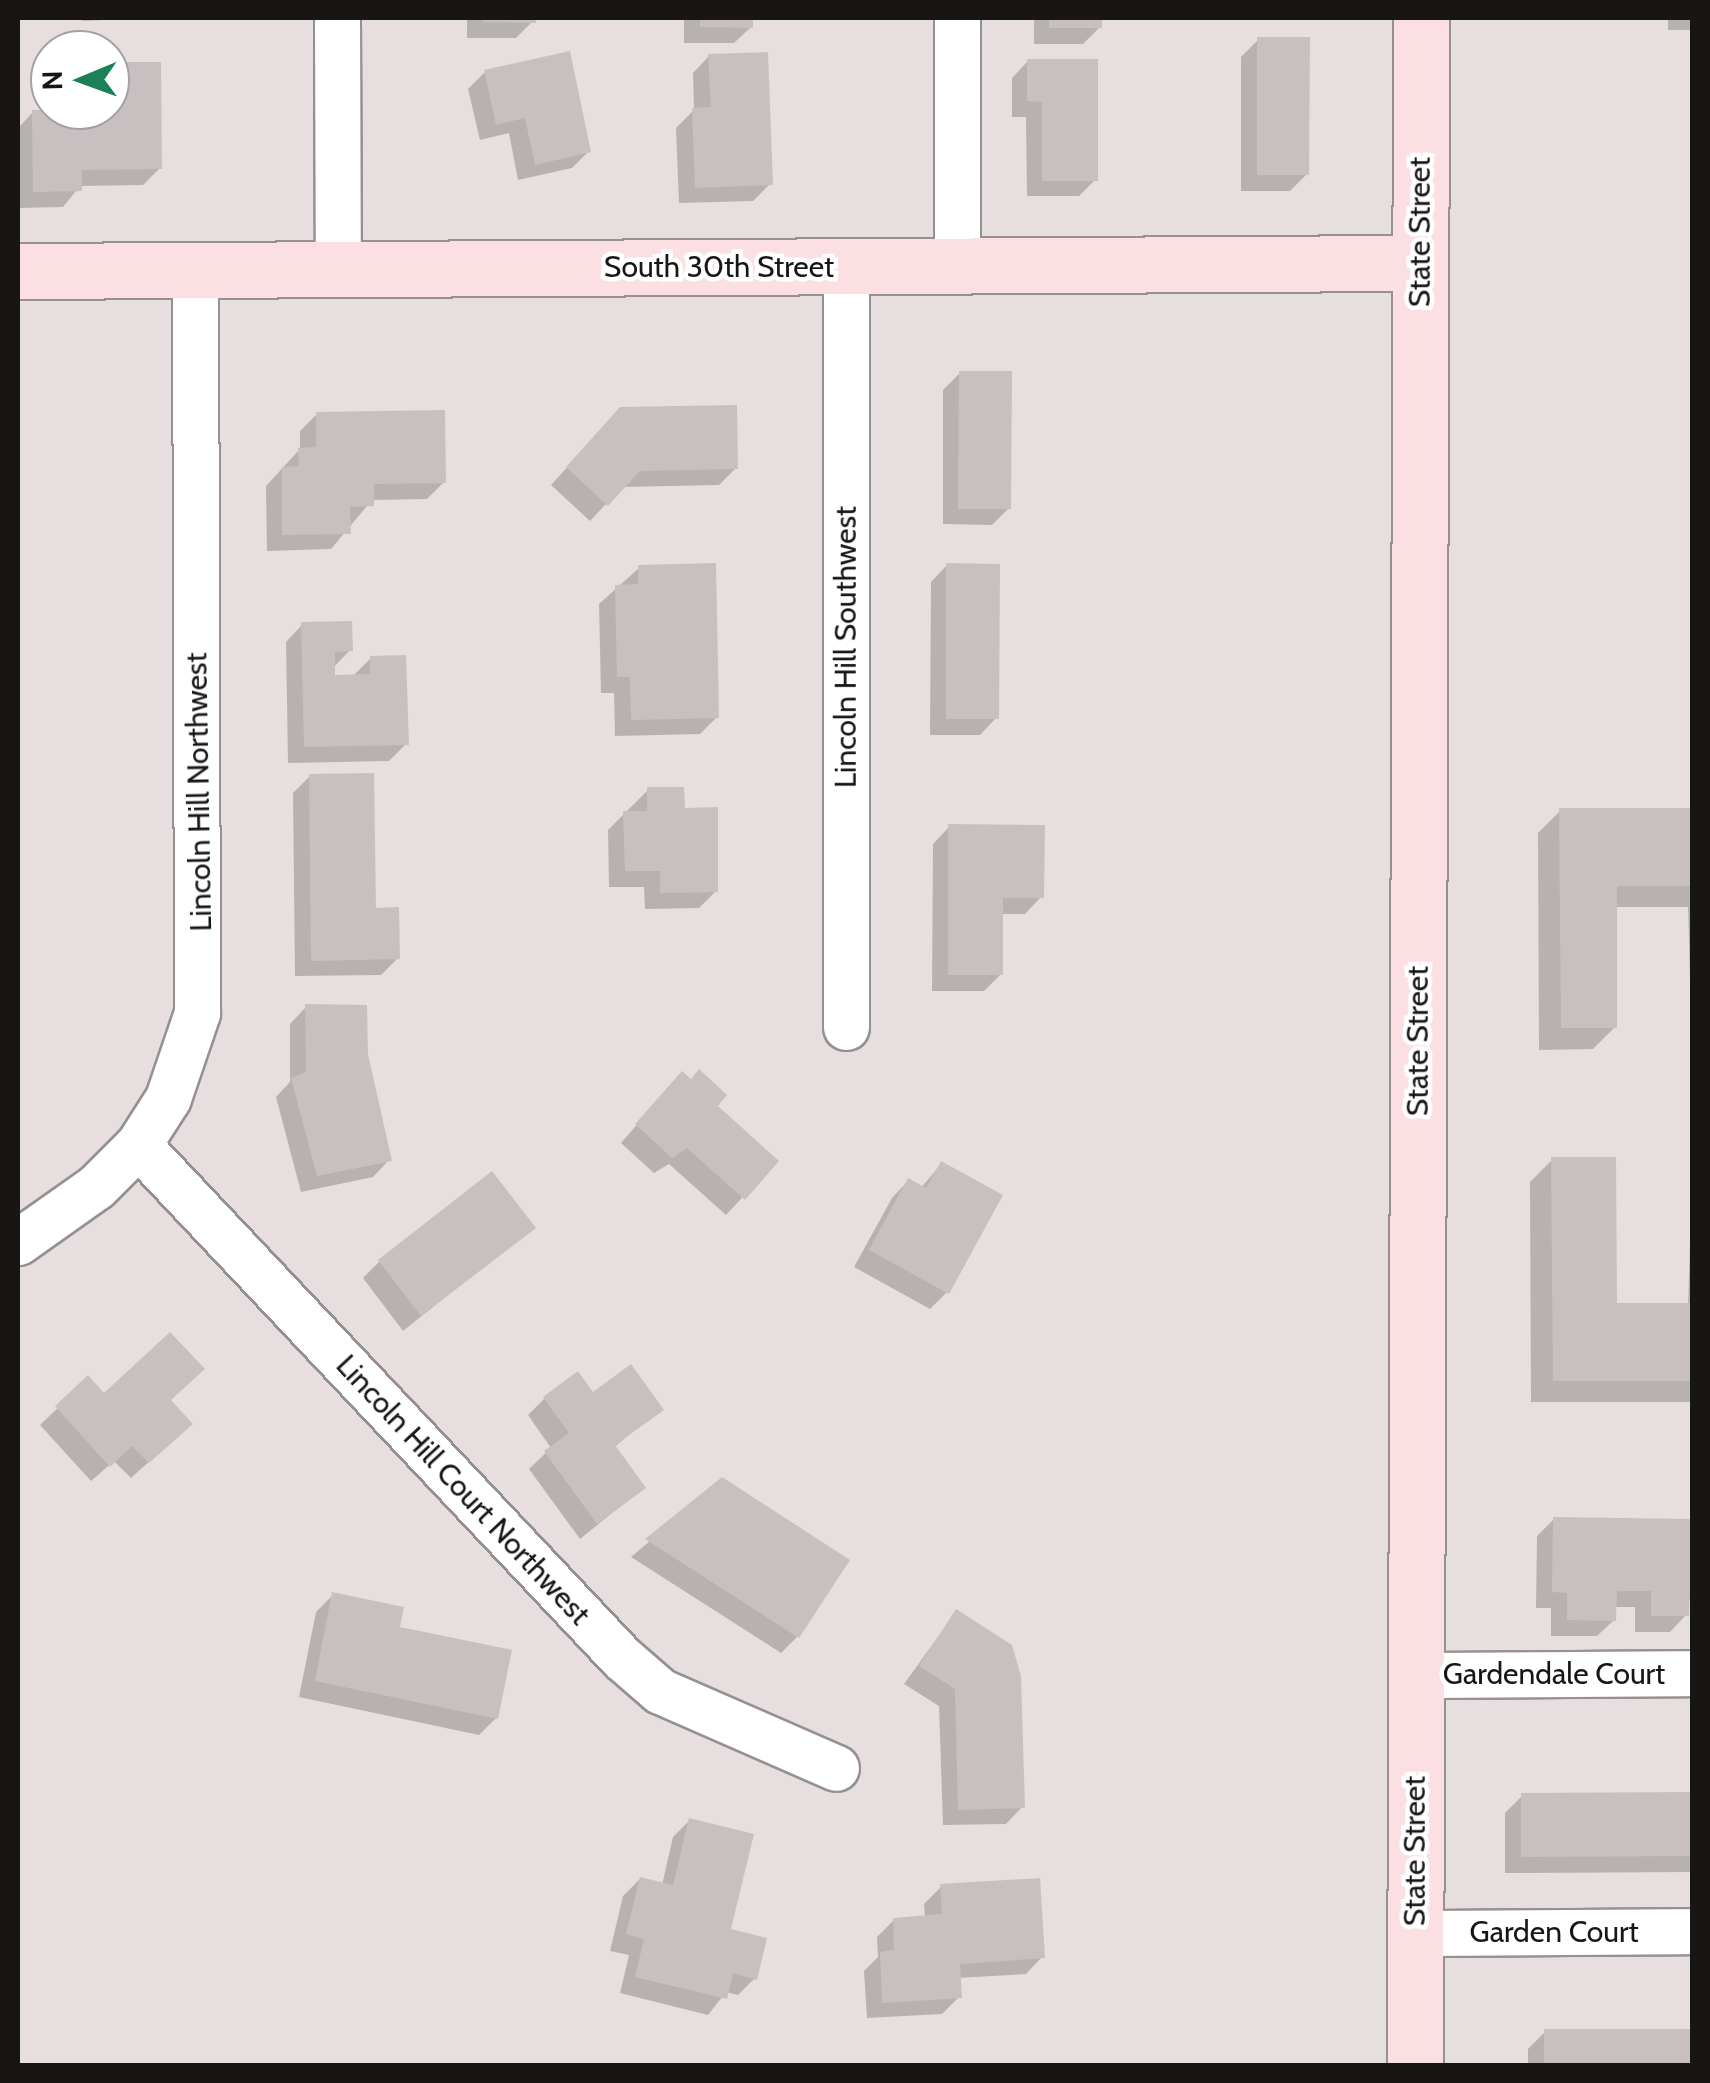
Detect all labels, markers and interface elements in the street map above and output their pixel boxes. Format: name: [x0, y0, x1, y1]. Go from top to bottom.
north arrow: [30, 30, 130, 130]
text: N: [35, 70, 69, 91]
street label: State Street: [1402, 157, 1438, 307]
street label: South 30th Street: [604, 249, 834, 285]
street label: Lincoln Hill Southwest: [828, 506, 864, 788]
street label: Lincoln Hill Northwest: [179, 652, 219, 932]
street label: State Street: [1400, 966, 1436, 1116]
street label: Lincoln Hill Court Northwest: [329, 1348, 597, 1632]
street label: Gardendale Court: [1443, 1656, 1665, 1692]
street label: State Street: [1397, 1776, 1433, 1926]
street label: Garden Court: [1469, 1914, 1639, 1950]

